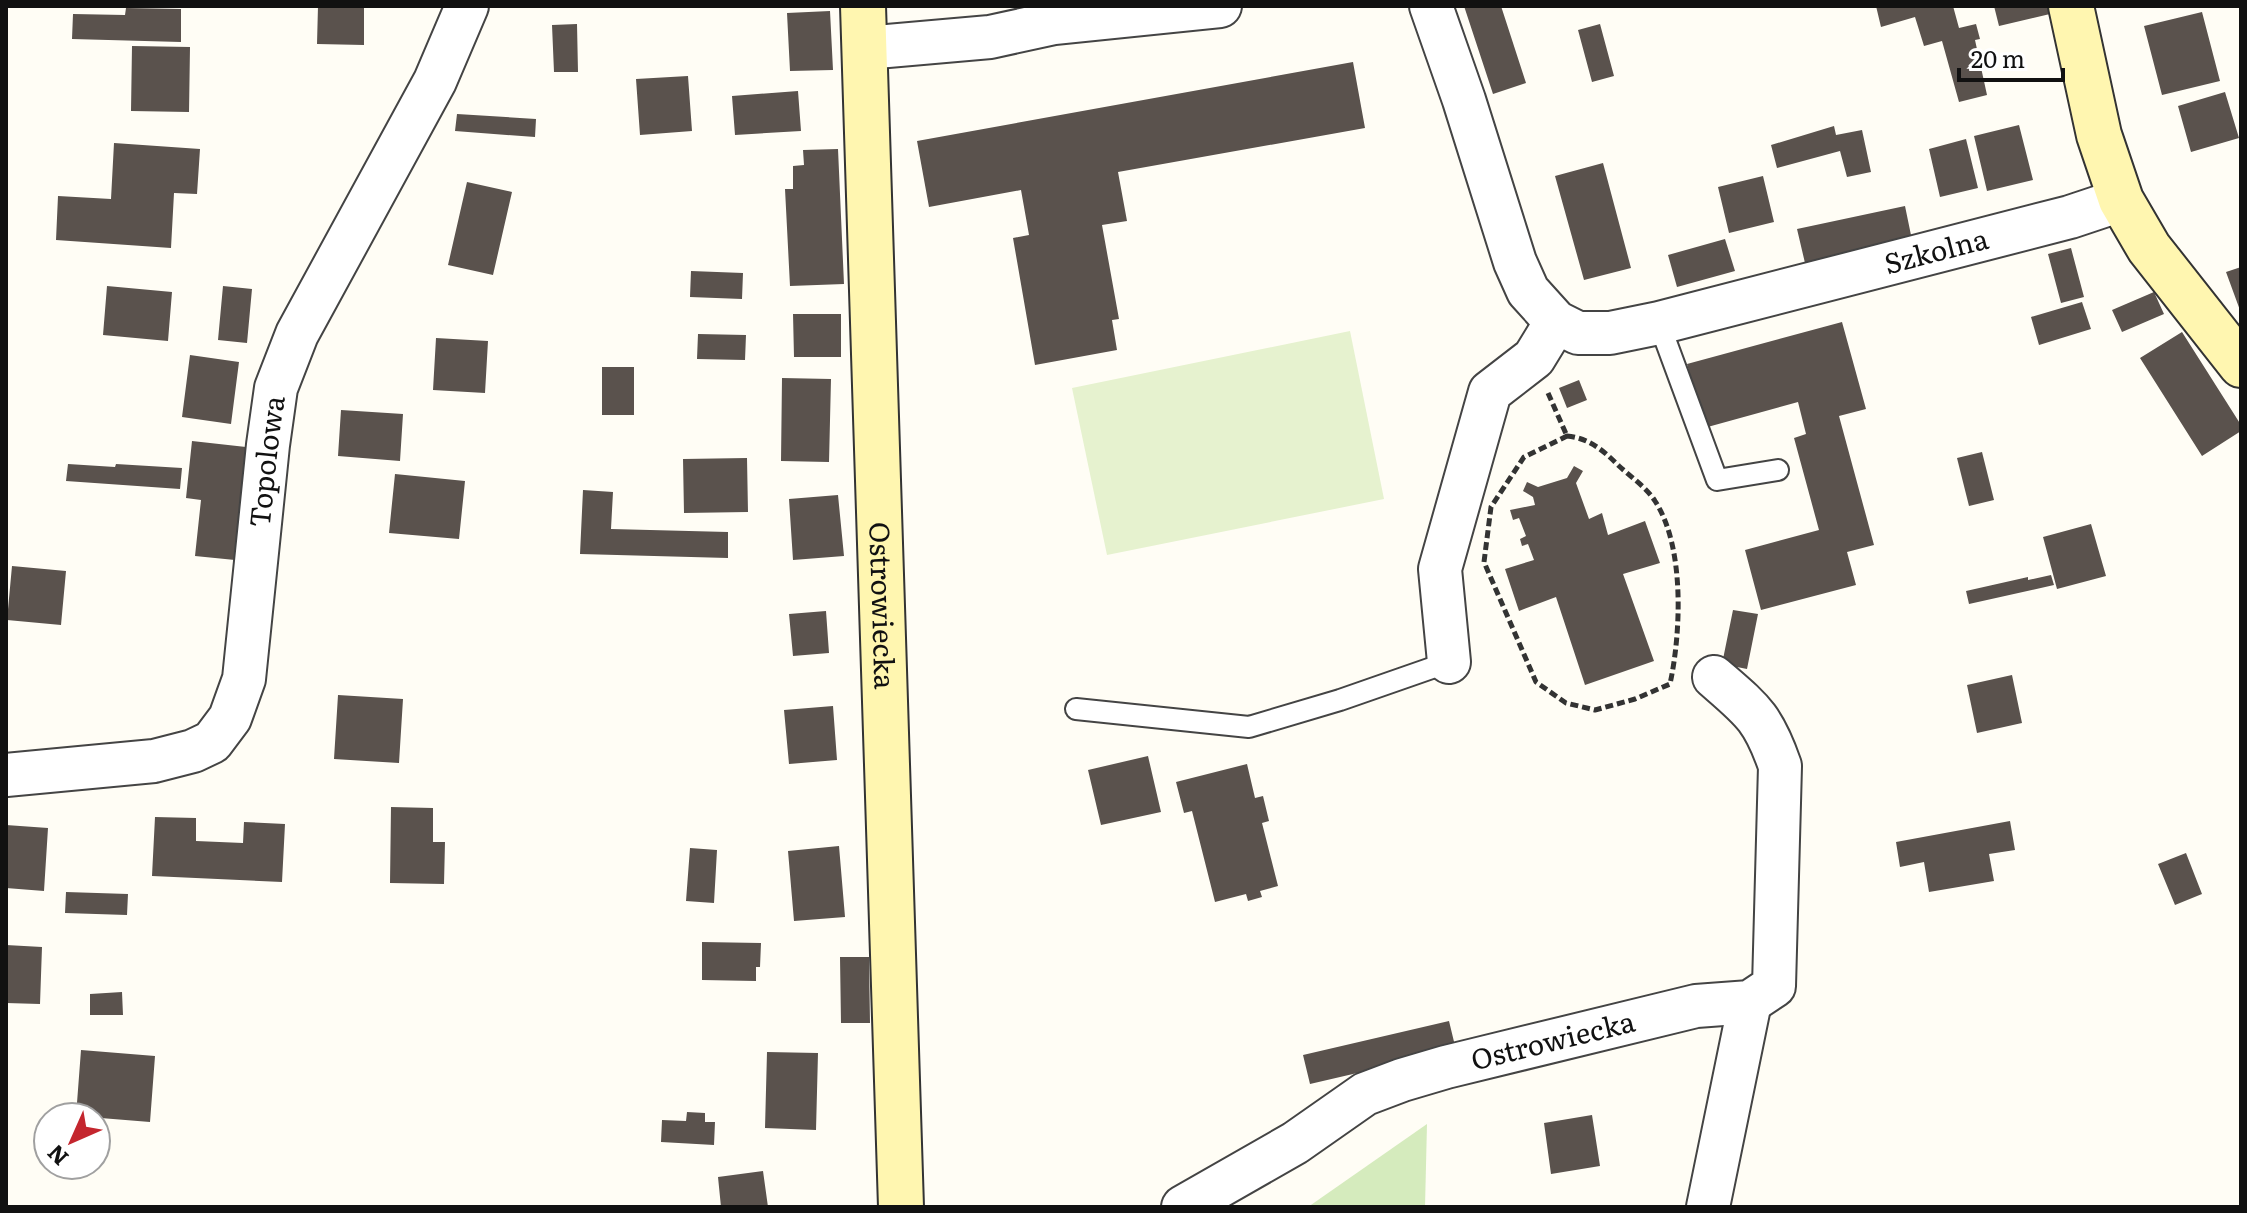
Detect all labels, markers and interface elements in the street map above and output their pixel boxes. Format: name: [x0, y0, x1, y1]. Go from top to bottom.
scale bar: [1959, 32, 2063, 82]
text: 20 m: [1971, 40, 2025, 75]
street label: Szkolna: [1879, 216, 1992, 283]
street label: Topolowa: [237, 393, 294, 529]
street label: Ostrowiecka: [860, 521, 908, 690]
street label: Ostrowiecka: [1466, 999, 1639, 1079]
north arrow: [32, 1101, 112, 1181]
text: N: [39, 1138, 75, 1174]

